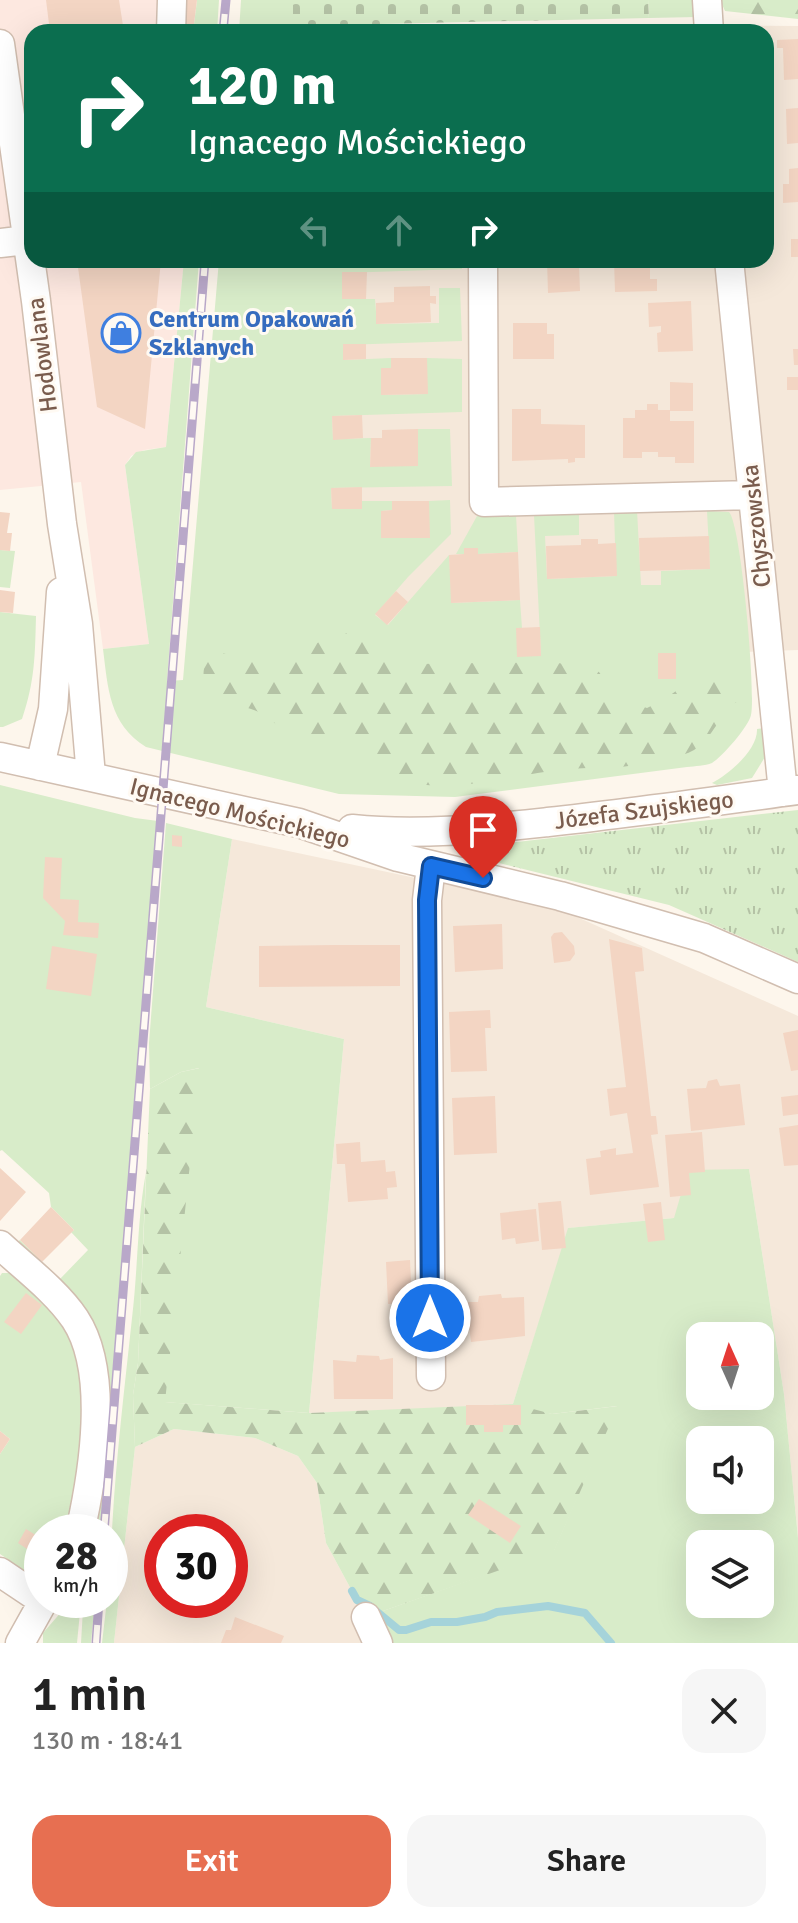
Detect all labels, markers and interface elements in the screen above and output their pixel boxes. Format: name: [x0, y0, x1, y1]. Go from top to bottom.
text: 120 m: [188, 51, 336, 120]
icon: right: [56, 56, 160, 160]
text: Ignacego Mościckiego: [188, 120, 527, 165]
icon: left: [293, 208, 337, 252]
icon: ahead: [377, 208, 421, 252]
icon: right: [461, 208, 505, 252]
street label: Hodowlana: [20, 296, 64, 414]
place label: Centrum Opakowań Szklanych: [149, 304, 354, 362]
shop icon: Centrum Opakowań Szklanych: [100, 312, 142, 354]
street label: Chyszowska: [735, 463, 777, 589]
street label: Ignacego Mościckiego: [127, 771, 353, 855]
street label: Józefa Szujskiego: [553, 784, 735, 836]
pin: [449, 796, 517, 878]
icon: arrive: [461, 808, 505, 852]
position arrow: [388, 1276, 472, 1360]
north arrow: [686, 1322, 774, 1410]
map controls: [686, 1322, 774, 1618]
button: sound: [686, 1426, 774, 1514]
speed limit sign: 30: [144, 1514, 248, 1618]
button: layers: [686, 1530, 774, 1618]
text: 28: [54, 1531, 98, 1581]
text: km/h: [53, 1573, 99, 1598]
text: 1 min: [32, 1665, 147, 1724]
button: close: [682, 1669, 766, 1753]
text: 130 m · 18:41: [32, 1725, 183, 1757]
button: Exit: [32, 1815, 391, 1907]
button: Share: [407, 1815, 766, 1907]

